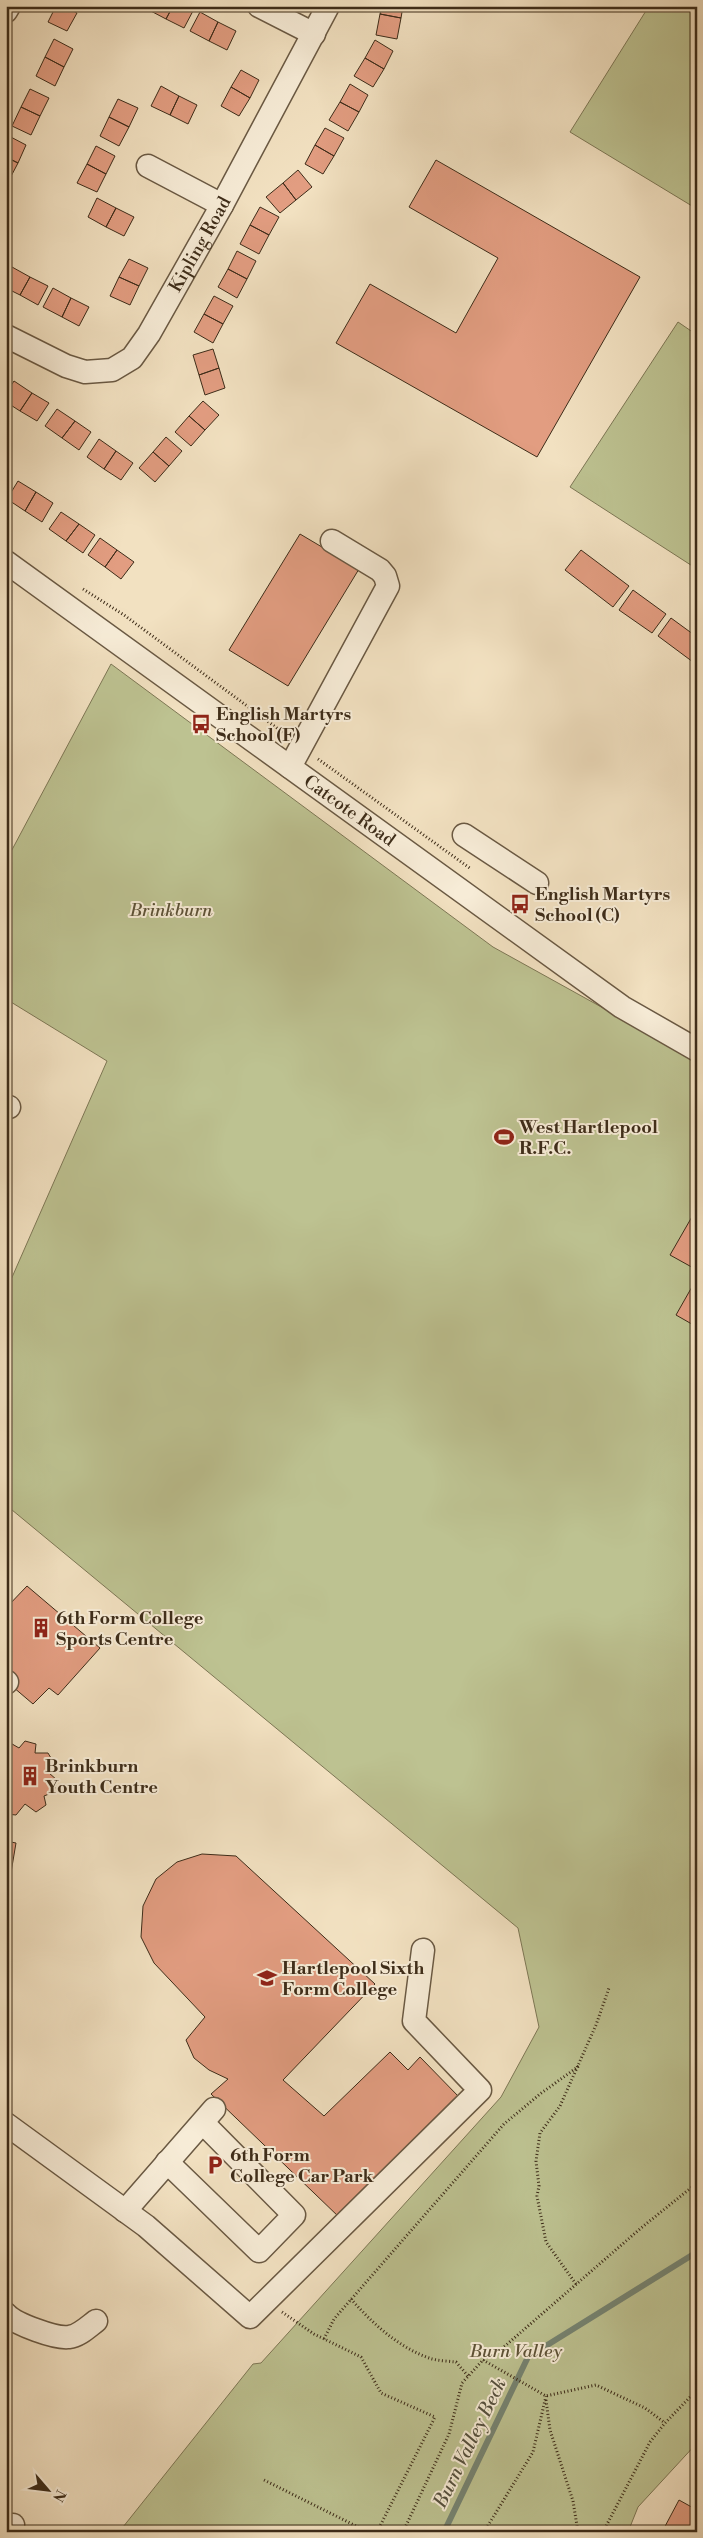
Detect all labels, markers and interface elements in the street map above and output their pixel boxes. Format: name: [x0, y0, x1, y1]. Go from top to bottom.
street label: Kipling Road: [164, 192, 236, 296]
place label: English Martyrs School (F): [216, 703, 352, 747]
bus stop icon: English Martyrs School (F): [190, 713, 212, 735]
street label: Catcote Road: [299, 769, 401, 852]
place label: English Martyrs School (C): [535, 883, 671, 927]
bus stop icon: English Martyrs School (C): [509, 893, 531, 915]
park label: Brinkburn: [129, 899, 213, 922]
place label: West Hartlepool R.F.C.: [518, 1116, 658, 1160]
sports icon: West Hartlepool R.F.C.: [493, 1126, 515, 1148]
place label: 6th Form College Sports Centre: [56, 1607, 204, 1651]
building icon: 6th Form College Sports Centre: [30, 1617, 52, 1639]
place label: Brinkburn Youth Centre: [45, 1755, 158, 1799]
building icon: Brinkburn Youth Centre: [19, 1765, 41, 1787]
place label: Hartlepool Sixth Form College: [282, 1957, 424, 2001]
school or university icon: Hartlepool Sixth Form College: [256, 1967, 278, 1989]
place label: 6th Form College Car Park: [230, 2144, 374, 2188]
parking icon: 6th Form College Car Park: [204, 2154, 226, 2176]
park label: Burn Valley: [469, 2340, 563, 2363]
water label: Burn Valley Beck: [428, 2374, 512, 2513]
north arrow: [22, 2466, 72, 2516]
text: N: [48, 2487, 69, 2505]

